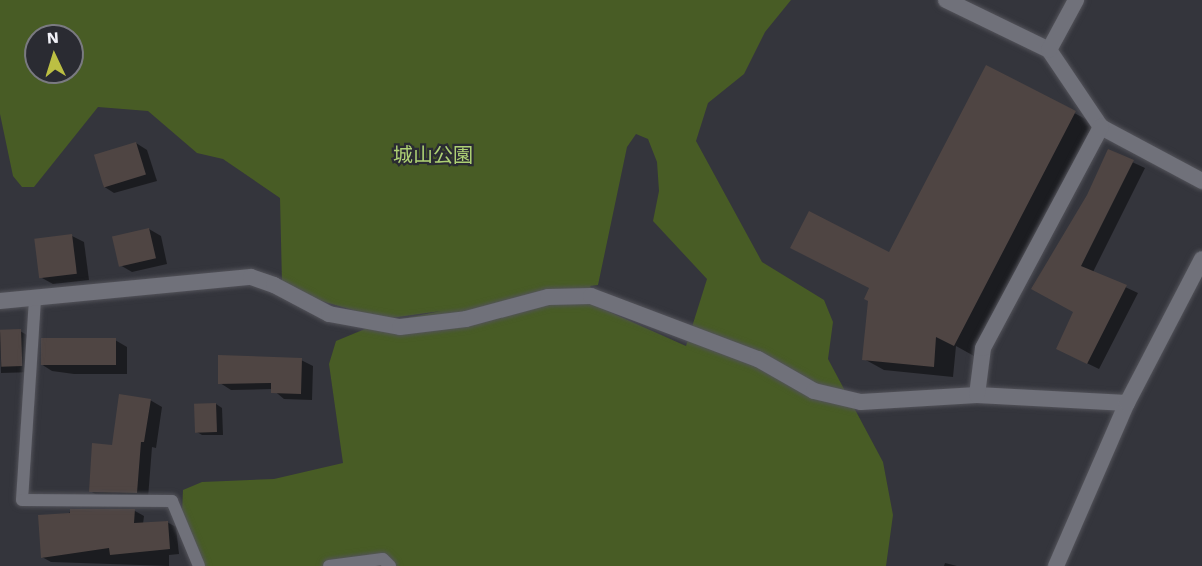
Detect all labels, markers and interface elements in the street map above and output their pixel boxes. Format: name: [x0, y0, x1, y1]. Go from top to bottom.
north arrow: [24, 24, 84, 84]
text: N: [46, 28, 59, 47]
park label: 城山公園: [393, 143, 473, 167]

